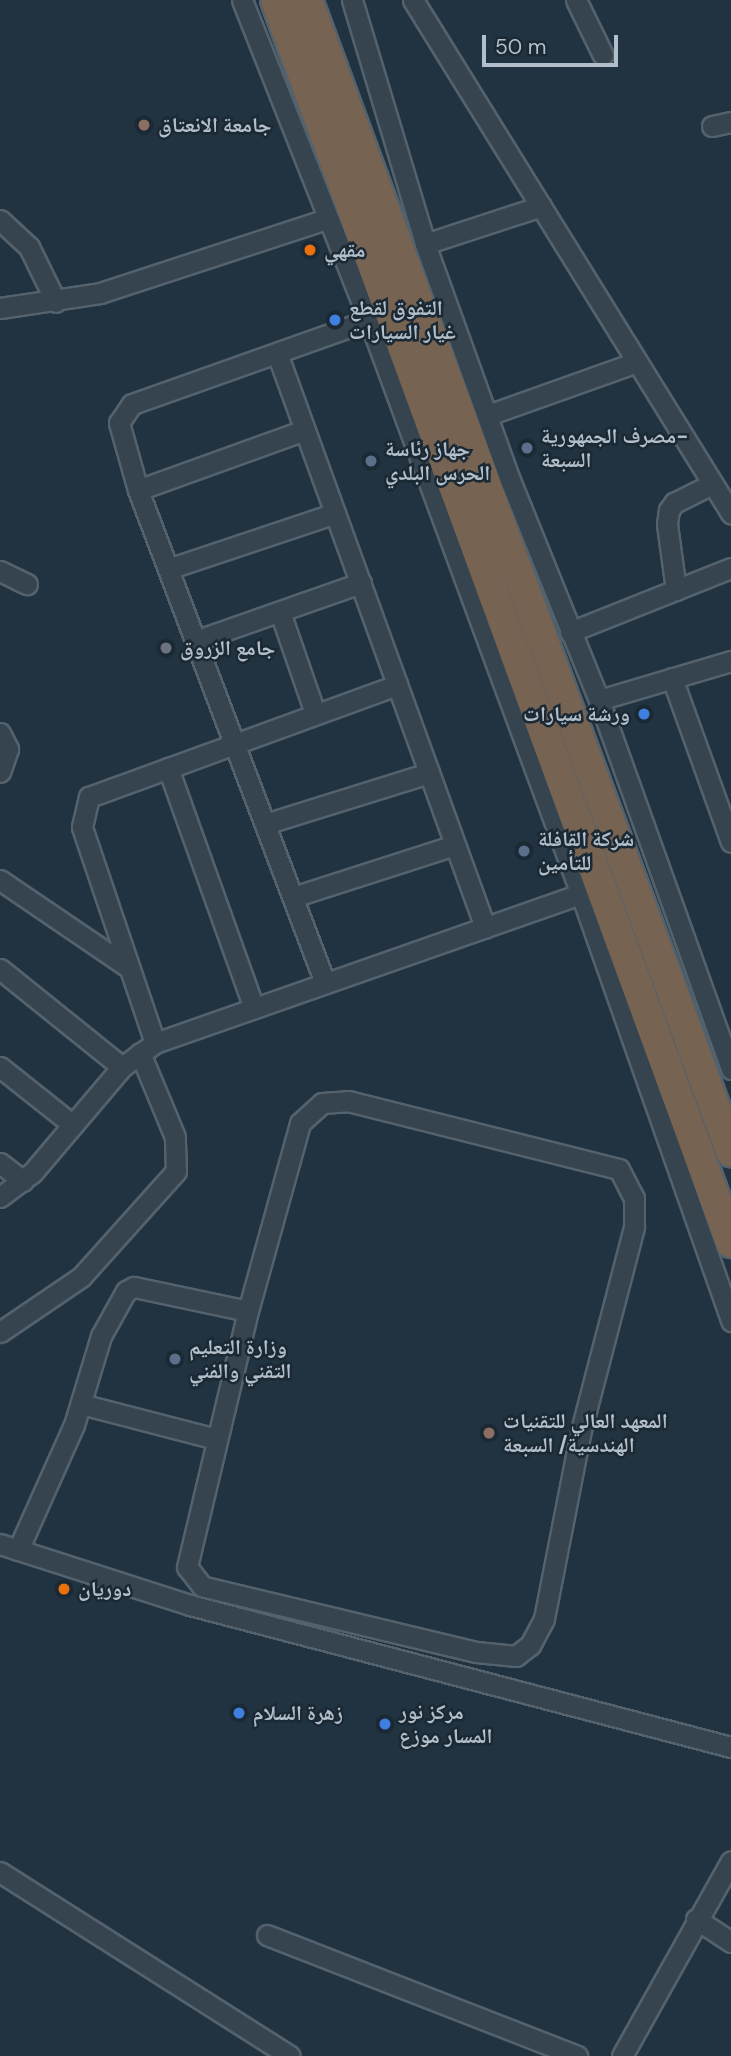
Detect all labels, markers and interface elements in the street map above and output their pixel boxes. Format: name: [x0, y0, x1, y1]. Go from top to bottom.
scale bar: [486, 21, 622, 65]
text: 50 m: [495, 33, 546, 61]
place label: جامعة الانعتاق: [158, 112, 272, 138]
marker: جامعة الانعتاق: [136, 117, 152, 133]
place label: مقهي: [324, 237, 365, 263]
marker: مقهي: [302, 242, 318, 258]
place label: التفوق لقطع غيار السيارات: [349, 295, 456, 345]
marker: التفوق لقطع غيار السيارات: [327, 312, 343, 328]
place label: مصرف الجمهورية- السبعة: [541, 423, 688, 473]
place label: جهاز رئاسة الحرس البلدي: [385, 436, 490, 486]
marker: مصرف الجمهورية- السبعة: [519, 440, 535, 456]
marker: جهاز رئاسة الحرس البلدي: [363, 453, 379, 469]
place label: جامع الزروق: [180, 635, 275, 661]
marker: جامع الزروق: [158, 640, 174, 656]
place label: ورشة سيارات: [523, 701, 630, 727]
marker: ورشة سيارات: [636, 706, 652, 722]
place label: شركة القافلة للتأمين: [538, 826, 634, 876]
marker: شركة القافلة للتأمين: [516, 843, 532, 859]
place label: وزارة التعليم التقني والفني: [189, 1334, 292, 1384]
marker: وزارة التعليم التقني والفني: [167, 1351, 183, 1367]
place label: المعهد العالي للتقنيات الهندسية/ السبعة: [503, 1408, 668, 1458]
marker: المعهد العالي للتقنيات الهندسية/ السبعة: [481, 1425, 497, 1441]
place label: دوريان: [78, 1576, 131, 1602]
marker: دوريان: [56, 1581, 72, 1597]
place label: مركز نور المسار موزع: [399, 1699, 493, 1749]
place label: زهرة السلام: [253, 1700, 343, 1726]
marker: زهرة السلام: [231, 1705, 247, 1721]
marker: مركز نور المسار موزع: [377, 1716, 393, 1732]

